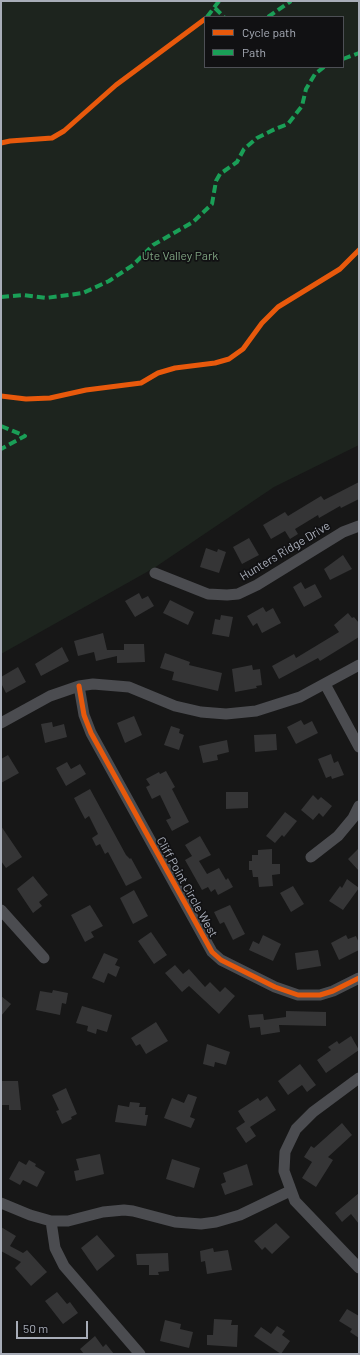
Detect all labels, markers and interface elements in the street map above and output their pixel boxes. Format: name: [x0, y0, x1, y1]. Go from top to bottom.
legend: [204, 16, 344, 68]
text: Cycle path: [242, 25, 296, 39]
text: Path: [242, 45, 266, 59]
park label: Ute Valley Park: [142, 249, 218, 263]
street label: Hunters Ridge Drive: [237, 518, 333, 584]
street label: Cliff Point Circle West: [153, 834, 221, 940]
scale bar: [18, 1313, 90, 1339]
text: 50 m: [23, 1321, 48, 1335]

